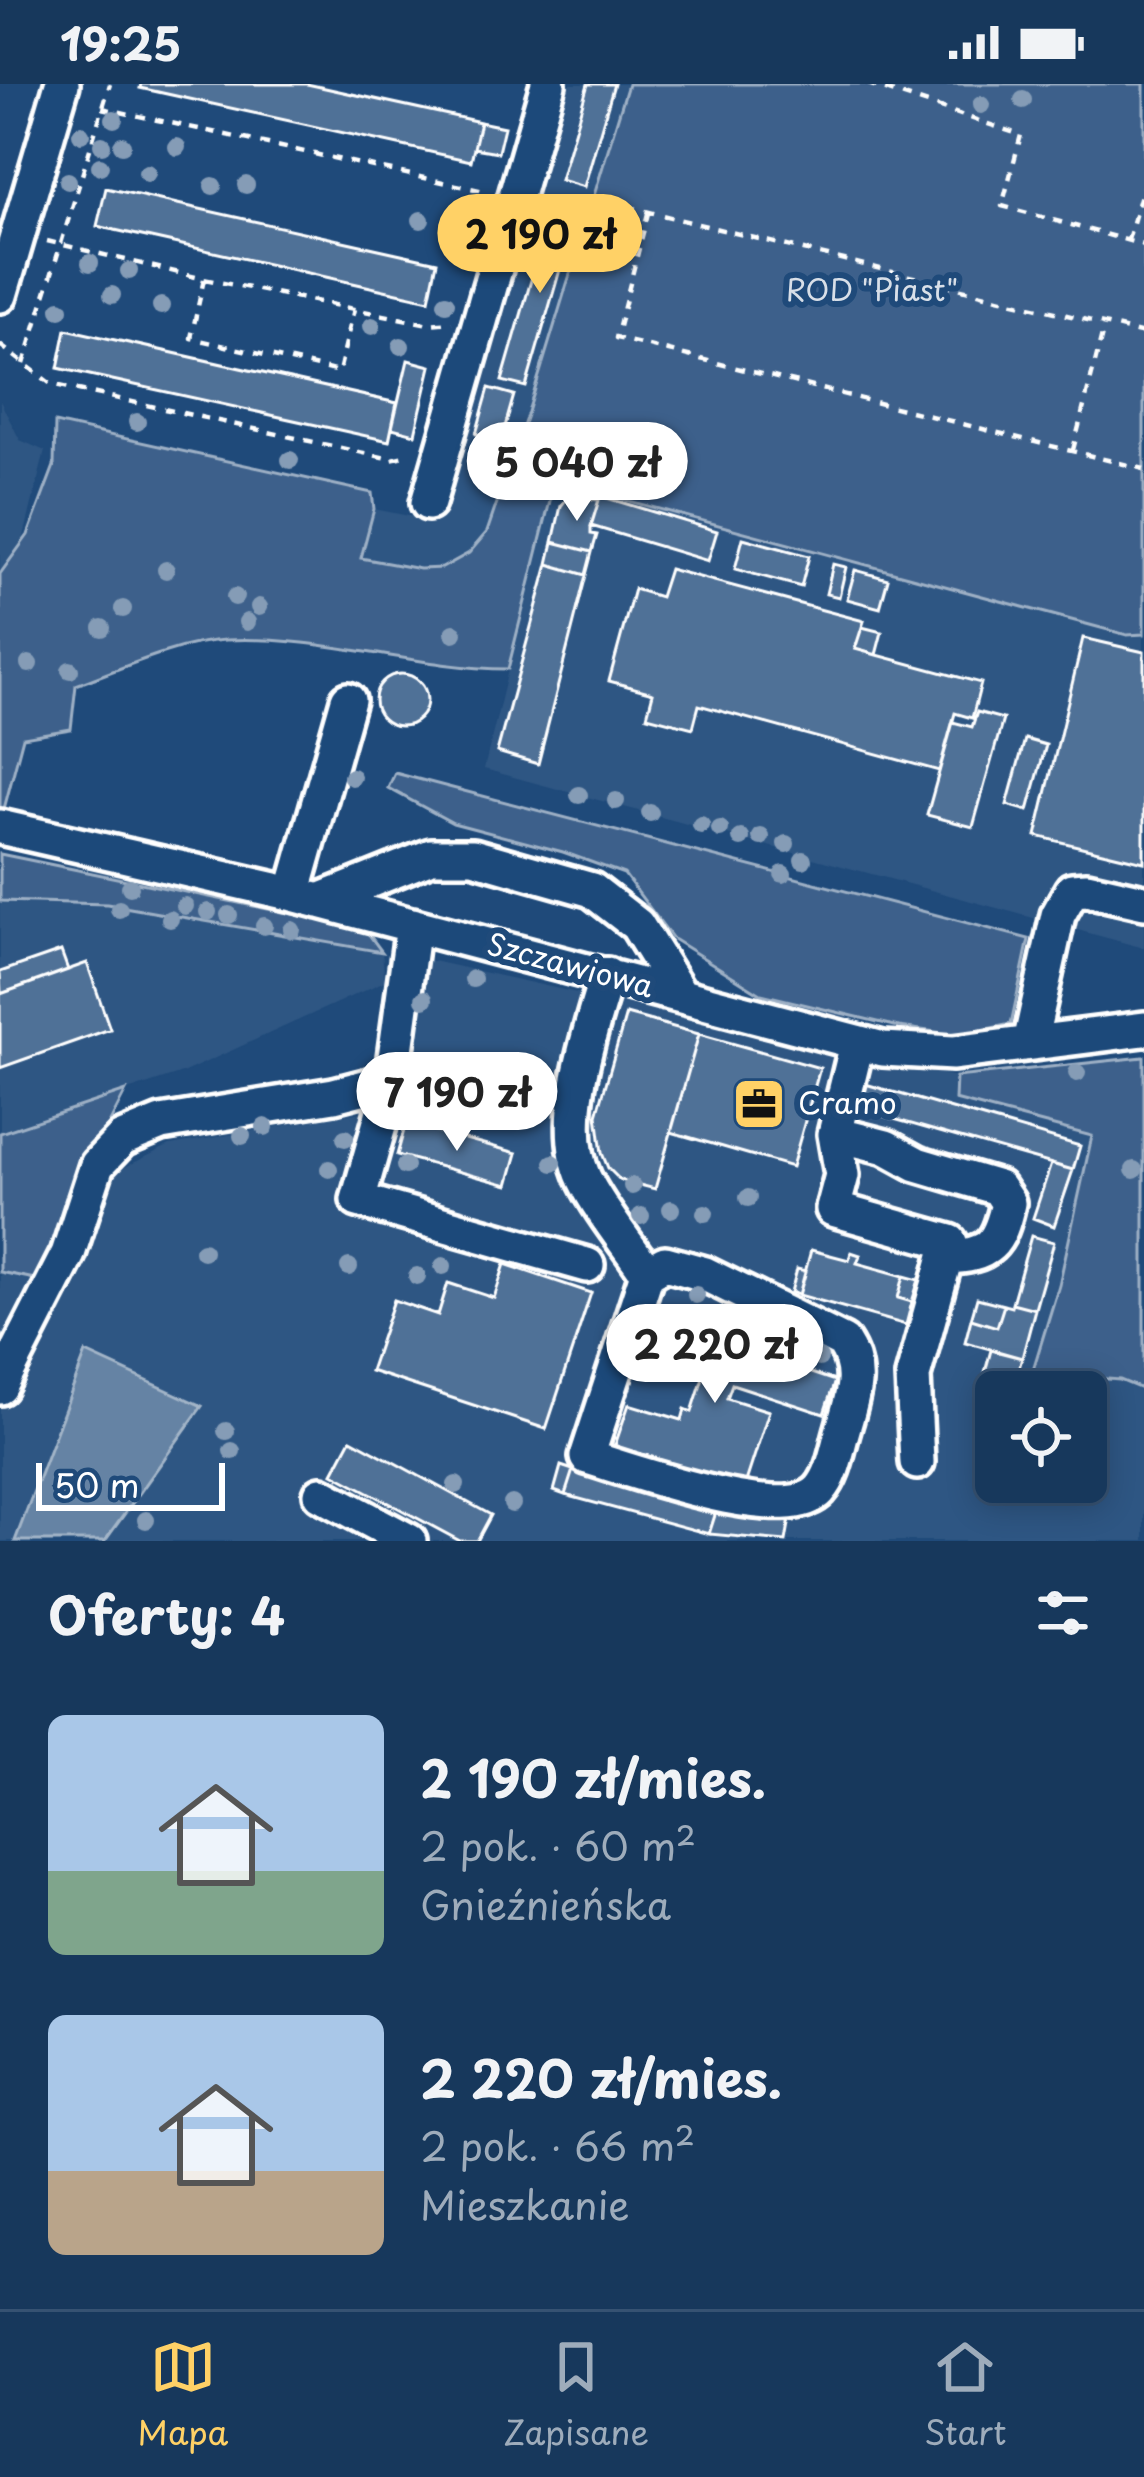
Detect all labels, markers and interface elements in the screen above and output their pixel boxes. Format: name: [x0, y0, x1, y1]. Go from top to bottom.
text: 19:25: [60, 8, 182, 76]
pin: 2 190 zł: [416, 194, 664, 296]
text: 2 190 zł: [464, 203, 616, 262]
park label: ROD "Piast": [786, 266, 958, 311]
pin: 5 040 zł: [453, 422, 701, 524]
text: 5 040 zł: [494, 431, 660, 490]
street label: Szczawiowa: [483, 920, 659, 1007]
pin: 7 190 zł: [333, 1052, 581, 1154]
text: 7 190 zł: [383, 1061, 531, 1120]
office icon: Cramo: [731, 1076, 787, 1132]
place label: Cramo: [798, 1079, 897, 1124]
pin: 2 220 zł: [591, 1304, 839, 1406]
text: 2 220 zł: [633, 1313, 797, 1372]
map controls: [975, 1371, 1107, 1503]
button: locate: [975, 1371, 1107, 1503]
scale bar: [36, 1457, 225, 1510]
text: 50 m: [54, 1459, 140, 1509]
text: Oferty: 4: [48, 1575, 285, 1652]
icon: filters: [1030, 1580, 1096, 1646]
text: 2 190 zł/mies.: [420, 1738, 766, 1815]
icon: home: [144, 1763, 288, 1907]
text: 2 pok. · 60 m²: [420, 1815, 696, 1874]
text: Gnieźnieńska: [420, 1874, 671, 1933]
text: 2 220 zł/mies.: [420, 2038, 782, 2115]
icon: home: [144, 2063, 288, 2207]
text: 2 pok. · 66 m²: [420, 2115, 695, 2174]
text: Mieszkanie: [420, 2174, 630, 2233]
tab: Mapa: [138, 2334, 228, 2456]
tab: Zapisane: [504, 2334, 649, 2456]
tab: Start: [924, 2334, 1006, 2456]

